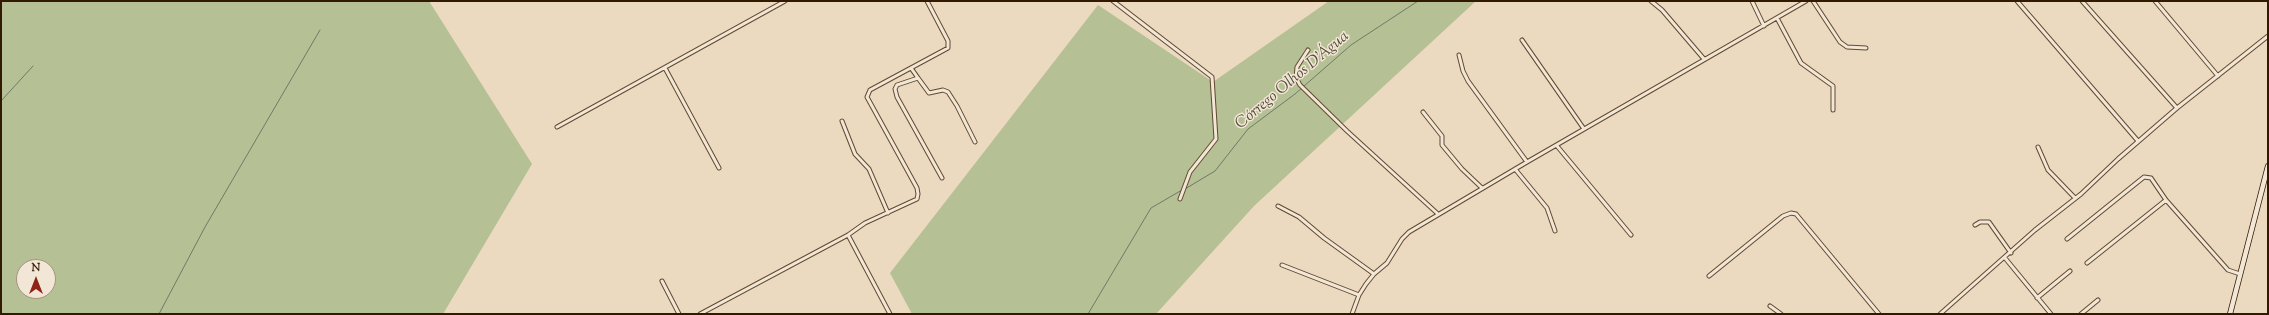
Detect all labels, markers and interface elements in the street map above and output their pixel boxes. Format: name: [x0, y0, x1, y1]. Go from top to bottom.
water label: Córrego Olhos D'Água: [1232, 28, 1354, 134]
north arrow: [16, 259, 56, 299]
text: N: [32, 260, 40, 276]

